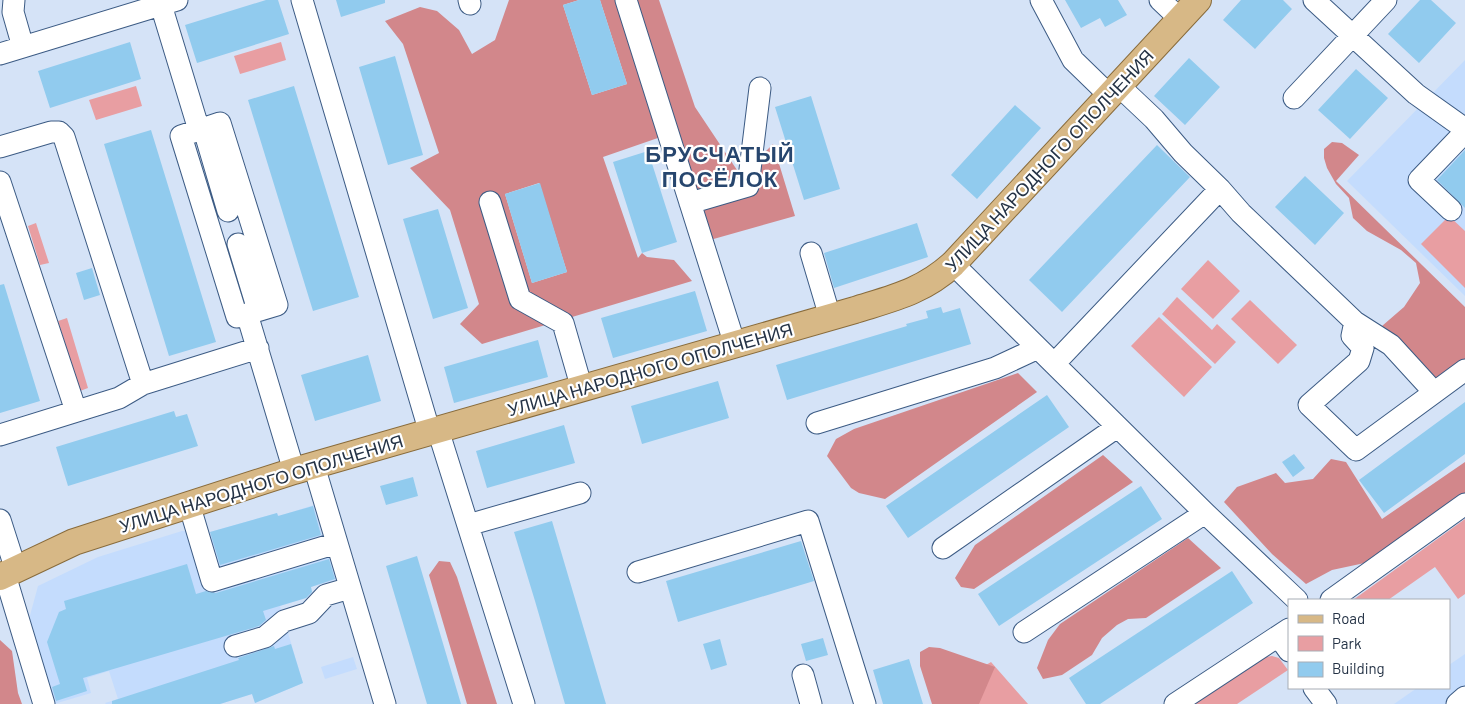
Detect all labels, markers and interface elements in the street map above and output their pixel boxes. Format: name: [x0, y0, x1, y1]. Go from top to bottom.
street label: УЛИЦА НАРОДНОГО ОПОЛЧЕНИЯ: [940, 44, 1158, 276]
district label: БРУСЧАТЫЙ ПОСЁЛОК: [645, 140, 795, 191]
street label: УЛИЦА НАРОДНОГО ОПОЛЧЕНИЯ: [505, 318, 795, 420]
street label: УЛИЦА НАРОДНОГО ОПОЛЧЕНИЯ: [116, 429, 406, 537]
legend: [1288, 599, 1450, 689]
text: Road: [1332, 609, 1365, 627]
text: Park: [1332, 634, 1362, 652]
text: Building: [1332, 659, 1385, 677]

